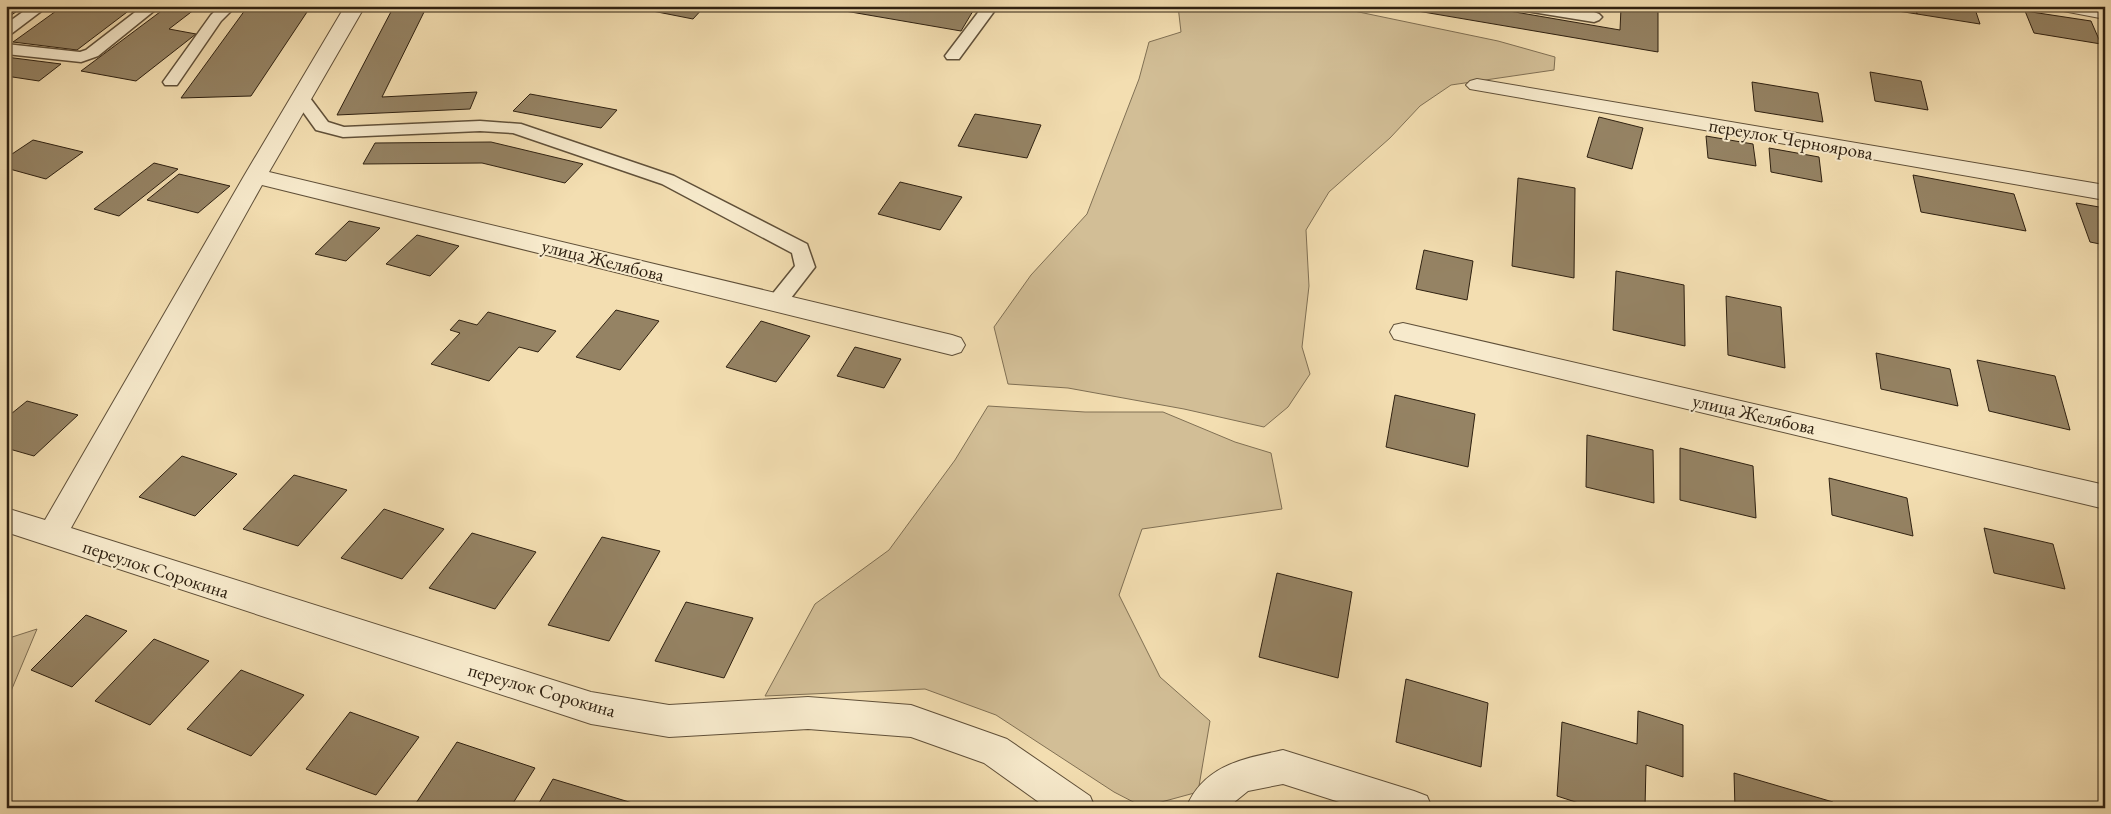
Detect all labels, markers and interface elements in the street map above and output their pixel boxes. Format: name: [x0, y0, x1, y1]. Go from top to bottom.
street label: переулок Черноярова: [1707, 112, 1875, 166]
street label: улица Желябова: [539, 233, 667, 287]
street label: улица Желябова: [1690, 388, 1818, 440]
street label: переулок Сорокина: [80, 534, 233, 605]
street label: переулок Сорокина: [465, 657, 619, 723]

